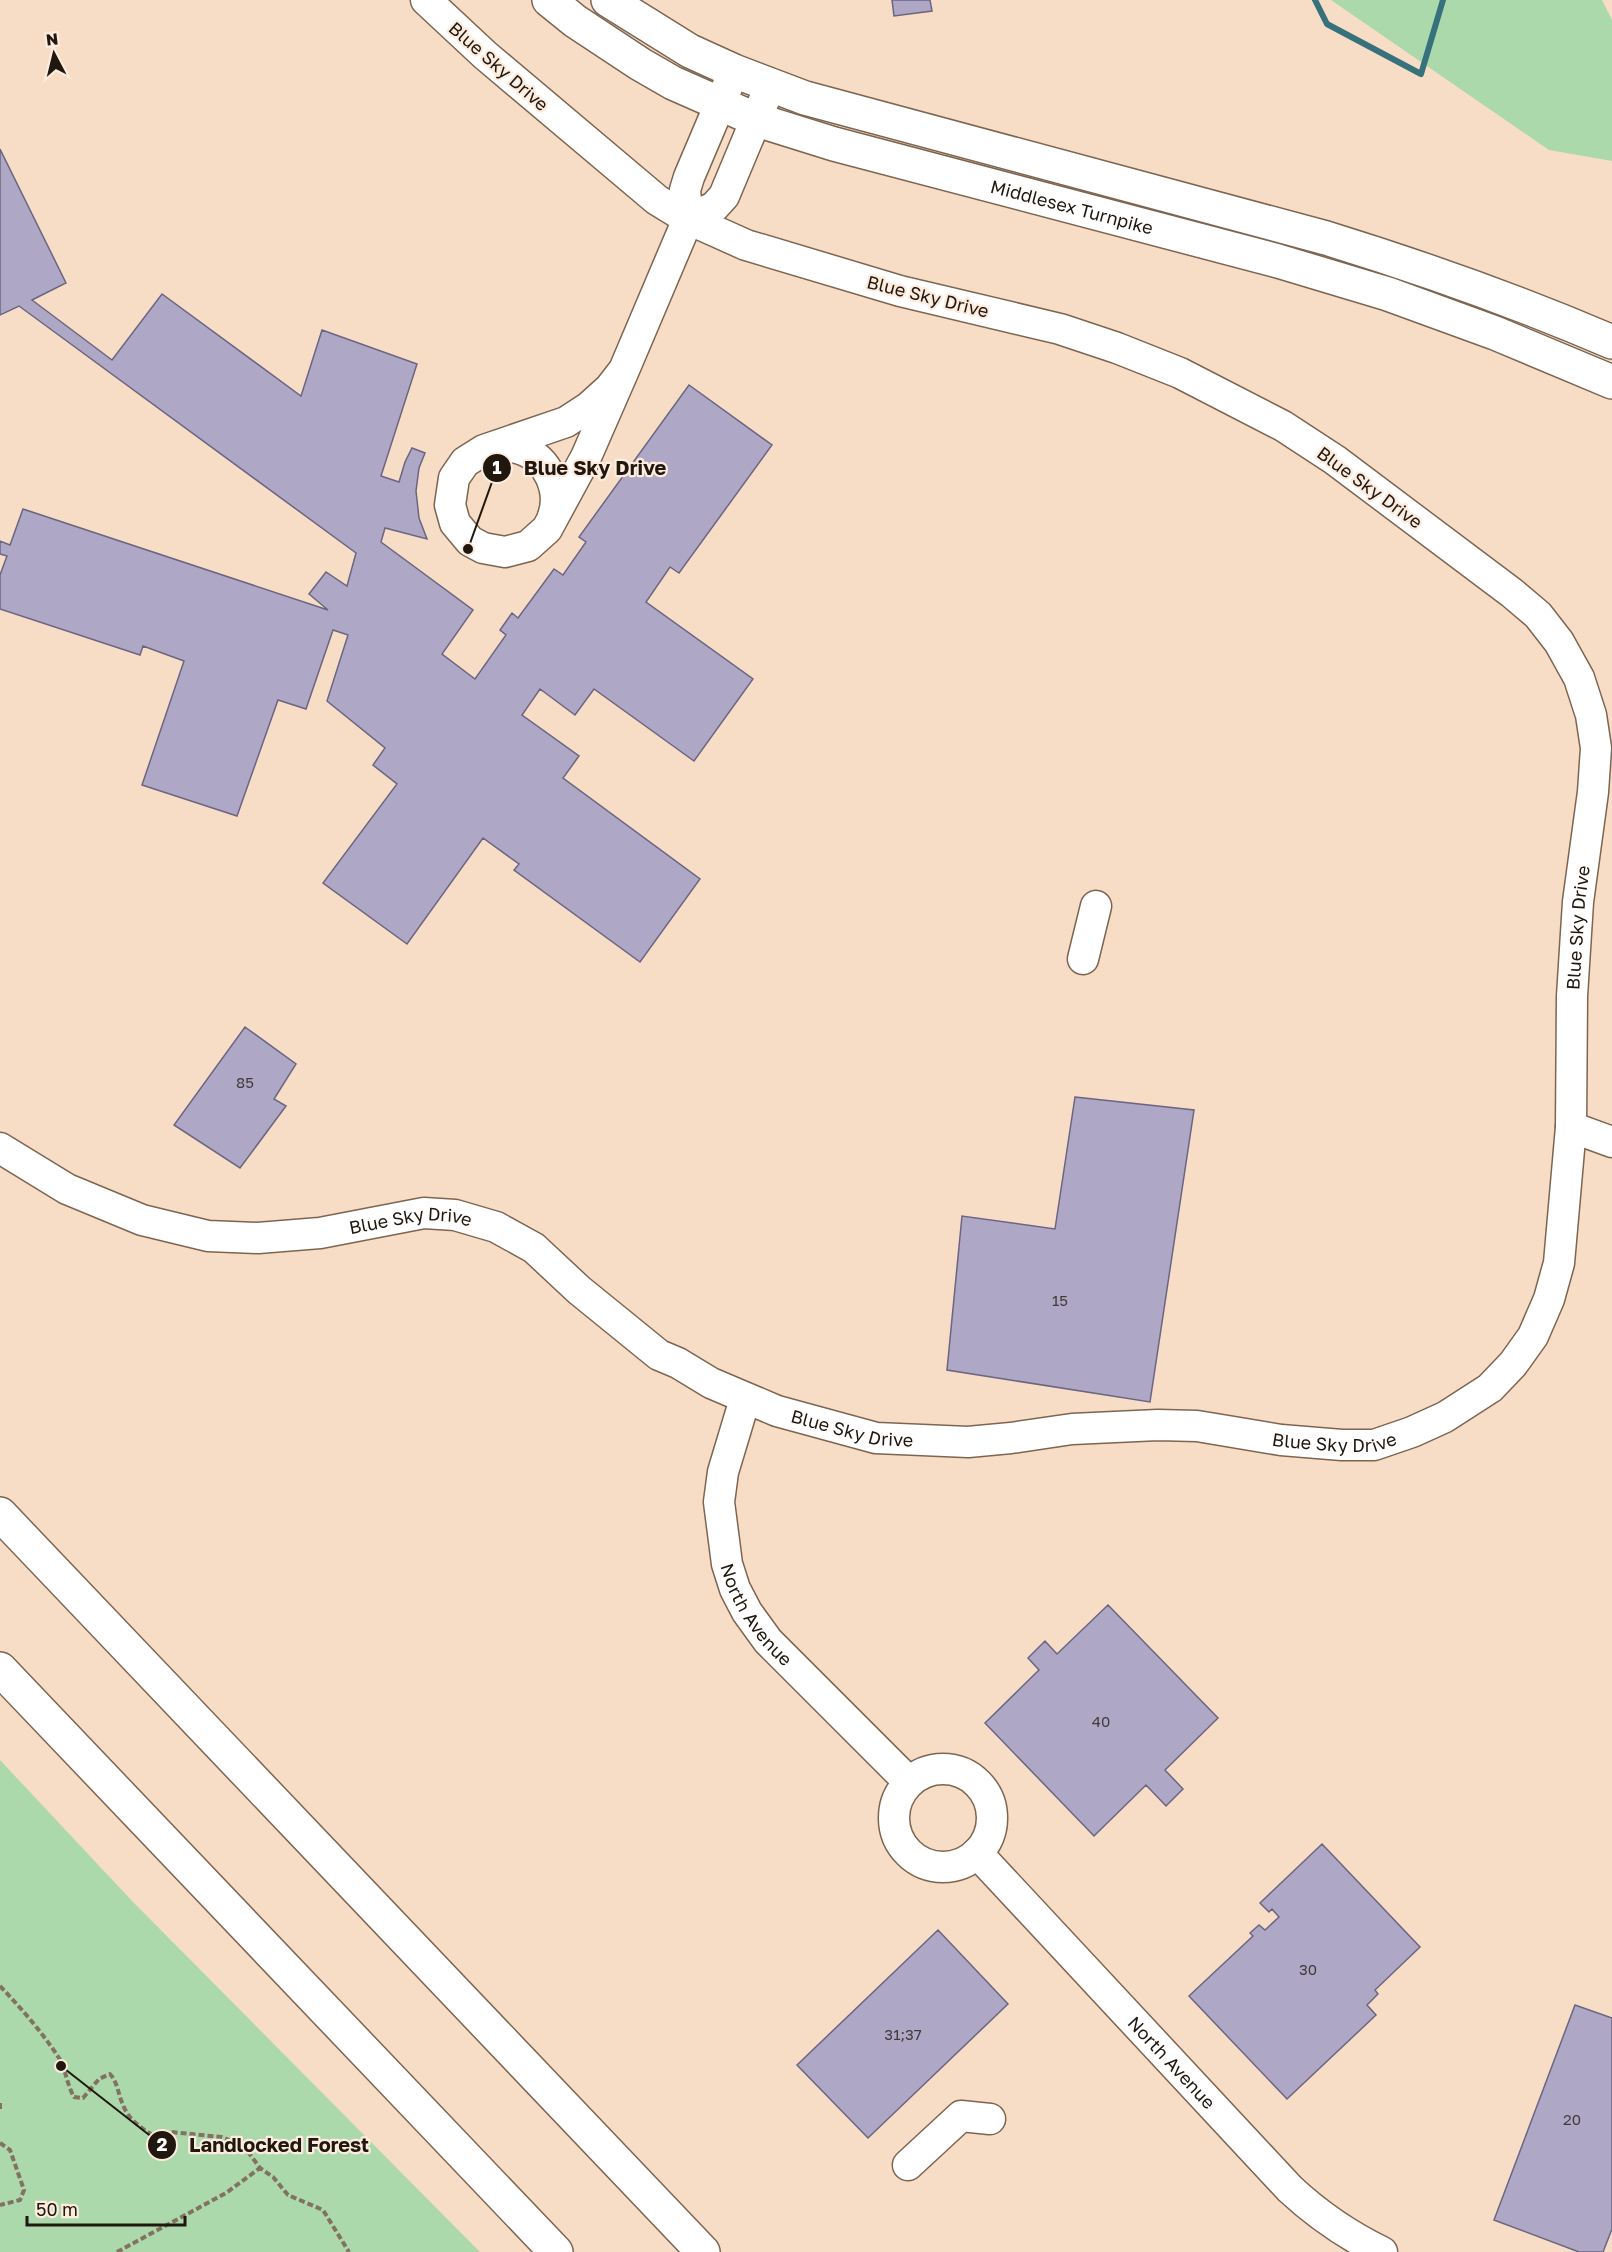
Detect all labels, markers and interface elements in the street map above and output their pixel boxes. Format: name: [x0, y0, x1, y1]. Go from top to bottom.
street label: Blue Sky Drive: [445, 17, 553, 115]
north arrow: [24, 24, 84, 84]
text: N: [45, 28, 59, 50]
street label: Middlesex Turnpike: [988, 175, 1156, 239]
street label: Blue Sky Drive: [865, 270, 991, 322]
street label: Blue Sky Drive: [1313, 441, 1427, 533]
callout: Blue Sky Drive: [482, 449, 679, 487]
text: Blue Sky Drive: [524, 455, 667, 479]
text: 1: [492, 456, 502, 478]
street label: Blue Sky Drive: [1561, 864, 1594, 990]
house number: 85: [236, 1073, 254, 1091]
street label: Blue Sky Drive: [347, 1202, 475, 1238]
house number: 15: [1052, 1291, 1068, 1309]
street label: Blue Sky Drive: [789, 1404, 914, 1451]
street label: Blue Sky Drive: [1271, 1427, 1399, 1456]
street label: North Avenue: [716, 1560, 797, 1670]
house number: 40: [1092, 1712, 1110, 1730]
house number: 30: [1299, 1960, 1317, 1978]
street label: North Avenue: [1124, 2012, 1220, 2113]
house number: 31;37: [884, 2025, 922, 2043]
house number: 20: [1563, 2110, 1581, 2128]
callout: Landlocked Forest: [147, 2126, 382, 2164]
text: Landlocked Forest: [189, 2132, 369, 2156]
text: 2: [157, 2133, 168, 2155]
scale bar: [27, 2189, 184, 2227]
text: 50 m: [36, 2198, 78, 2220]

